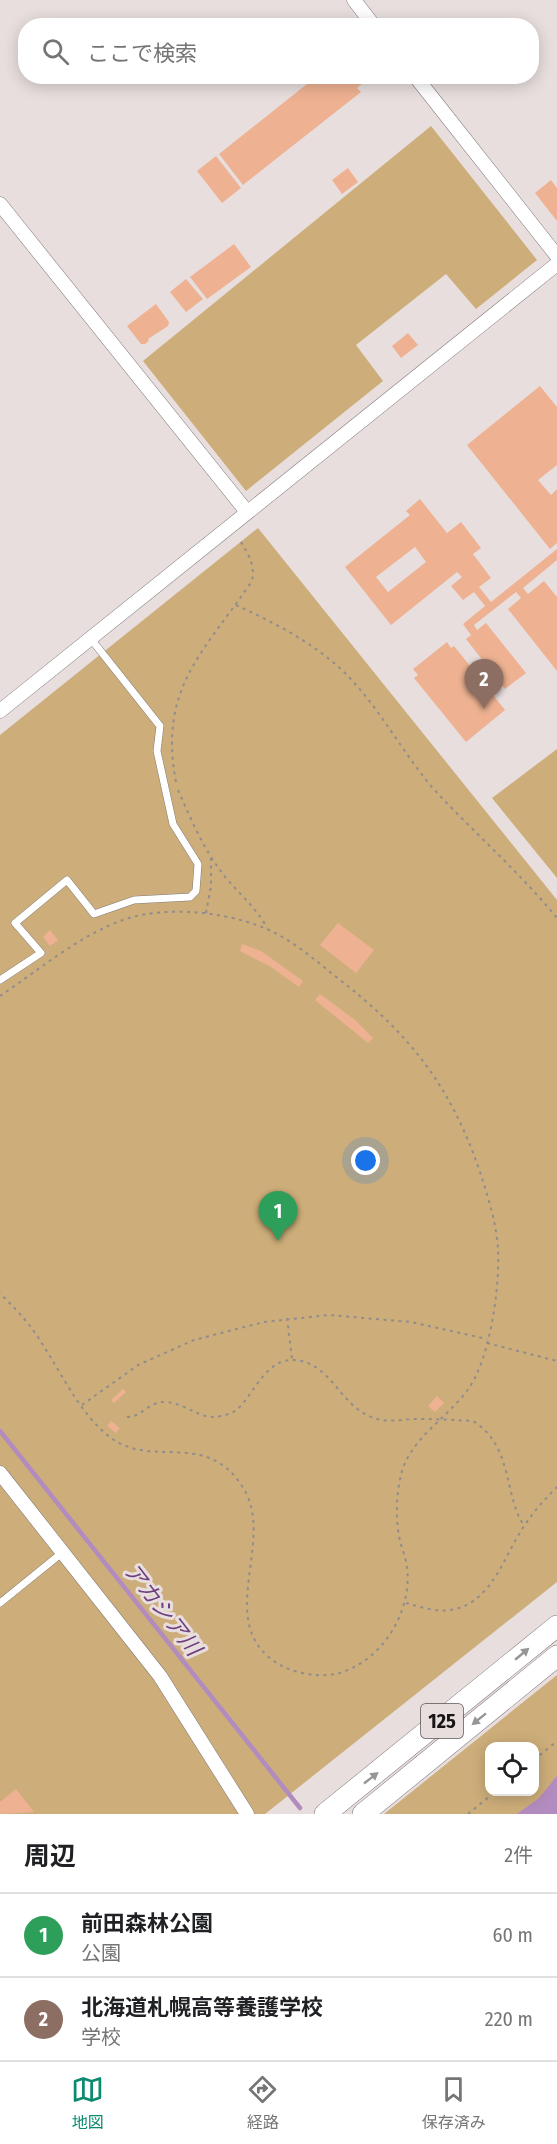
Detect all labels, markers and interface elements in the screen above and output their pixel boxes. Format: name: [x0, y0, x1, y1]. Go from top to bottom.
search box: [18, 18, 539, 84]
icon: search: [39, 35, 72, 68]
text: ここで検索: [87, 40, 197, 67]
pin: 2: [464, 660, 504, 709]
your location: [351, 1146, 380, 1175]
pin: 1: [258, 1192, 298, 1241]
water label: アカシア川: [118, 1558, 208, 1663]
one-way arrow: [514, 1648, 530, 1661]
road number: 125: [421, 1704, 463, 1738]
one-way arrow: [471, 1712, 487, 1725]
map controls: [485, 1742, 539, 1796]
button: locate: [485, 1742, 539, 1796]
one-way arrow: [364, 1772, 379, 1784]
text: 周辺: [24, 1841, 76, 1872]
text: 2件: [504, 1843, 533, 1867]
text: 前田森林公園: [81, 1910, 213, 1937]
text: 1: [39, 1923, 48, 1947]
text: 60 m: [493, 1923, 533, 1947]
text: 公園: [81, 1941, 121, 1965]
text: 北海道札幌高等養護学校: [81, 1994, 323, 2021]
text: 2: [39, 2007, 48, 2031]
text: 220 m: [485, 2007, 533, 2031]
text: 学校: [81, 2025, 121, 2049]
tab: 地図: [71, 2073, 104, 2133]
tab: 経路: [246, 2073, 279, 2133]
tab: 保存済み: [422, 2073, 486, 2133]

